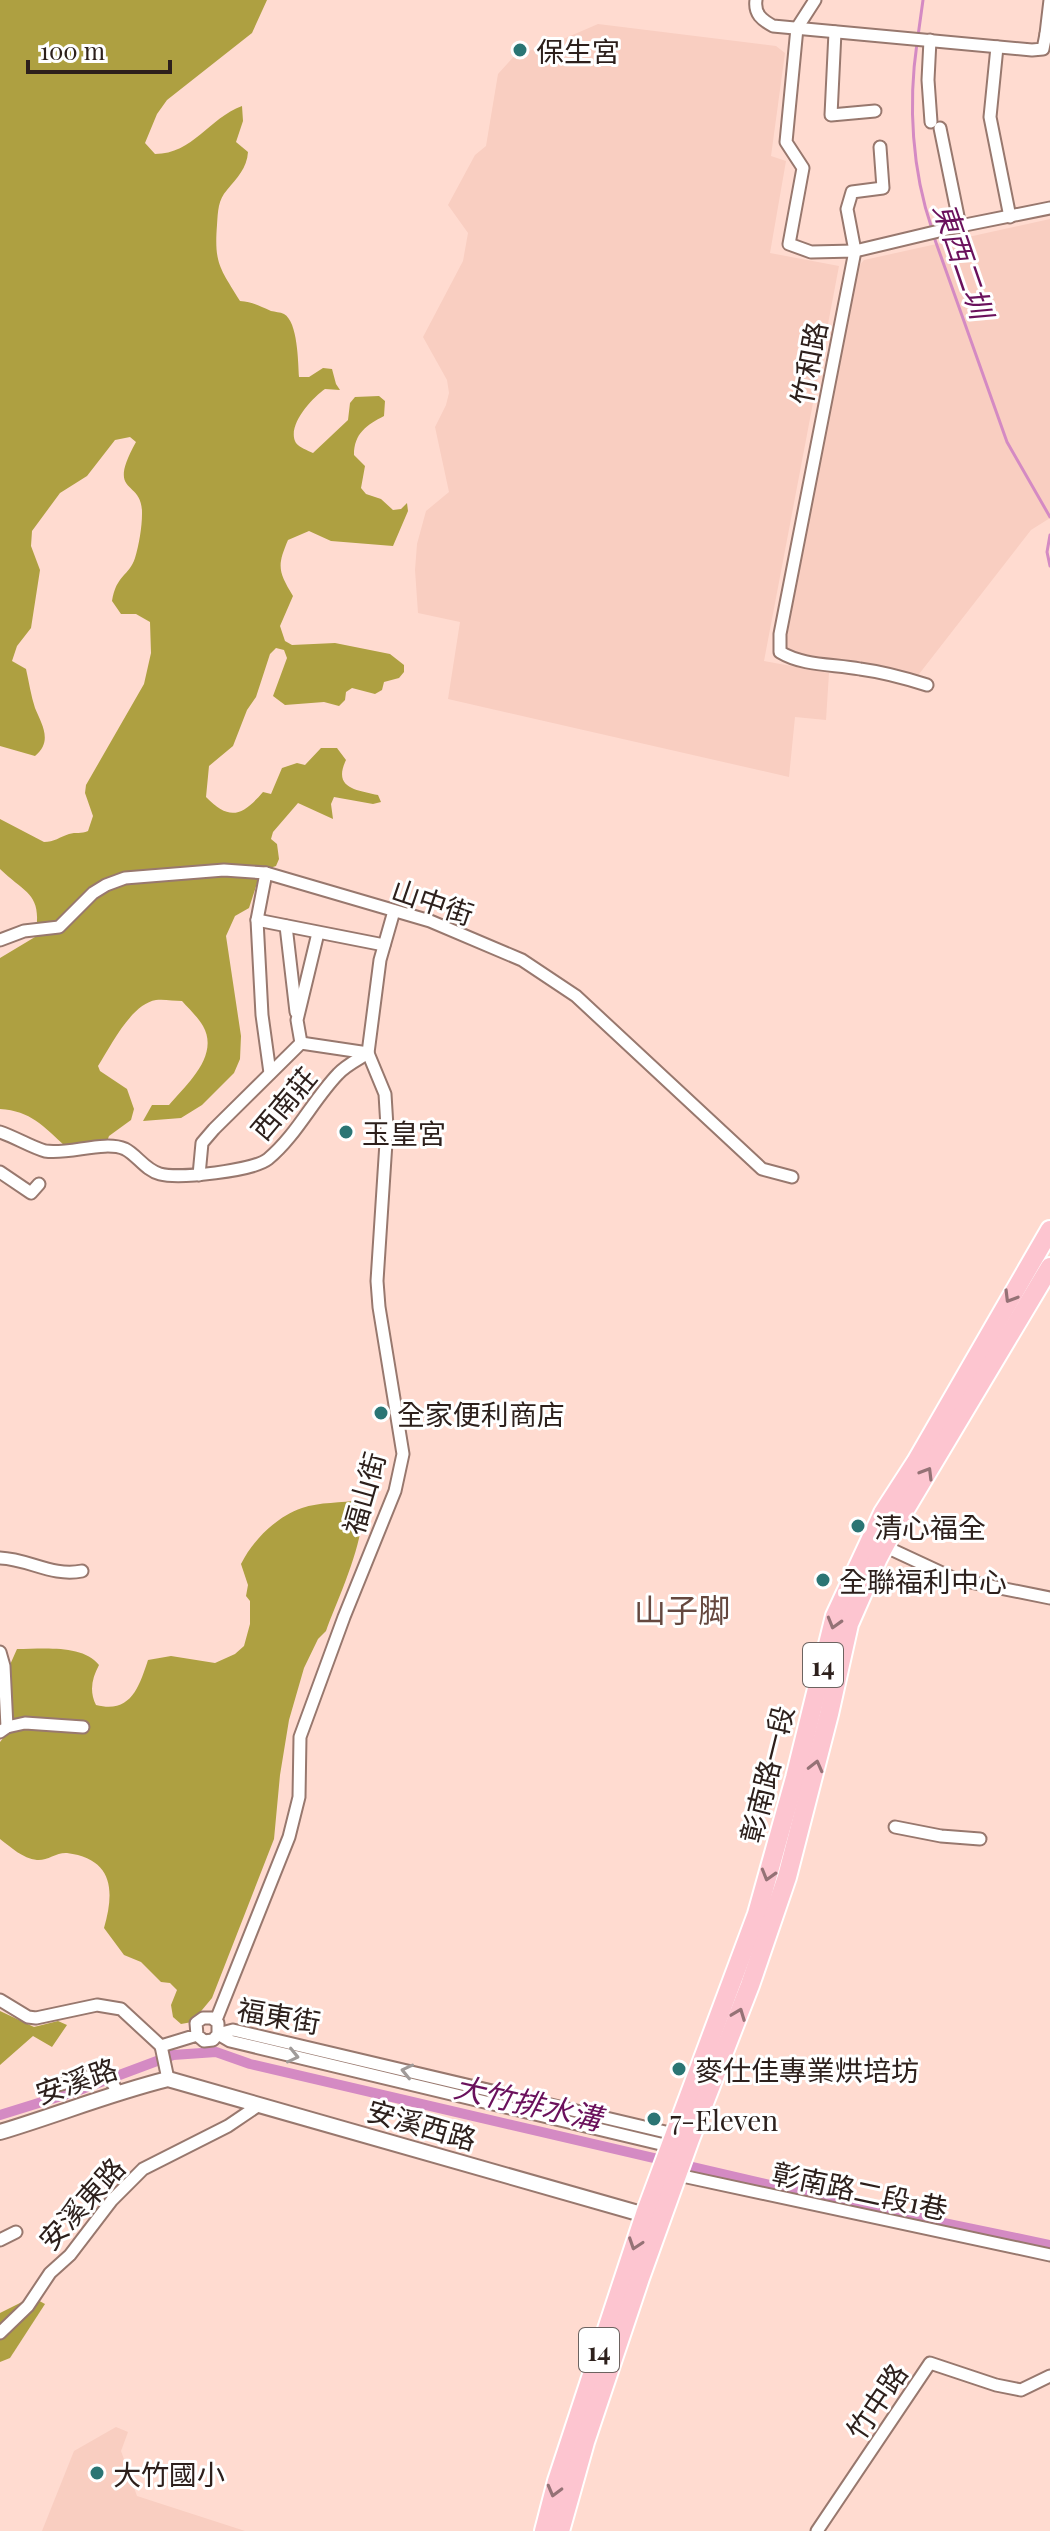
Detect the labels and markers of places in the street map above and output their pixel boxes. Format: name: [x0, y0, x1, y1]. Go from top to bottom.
place label: 保生宮: [536, 32, 620, 69]
marker: 保生宮: [511, 41, 529, 59]
place label: 玉皇宮: [362, 1114, 446, 1151]
marker: 玉皇宮: [337, 1123, 355, 1141]
place label: 全家便利商店: [397, 1395, 565, 1432]
marker: 全家便利商店: [372, 1404, 390, 1422]
place label: 清心福全: [874, 1508, 986, 1545]
marker: 清心福全: [849, 1517, 867, 1535]
place label: 全聯福利中心: [839, 1562, 1007, 1599]
marker: 全聯福利中心: [814, 1571, 832, 1589]
place label: 麥仕佳專業烘培坊: [695, 2051, 919, 2088]
marker: 麥仕佳專業烘培坊: [670, 2060, 688, 2078]
place label: 7-Eleven: [670, 2101, 778, 2138]
marker: 7-Eleven: [645, 2110, 663, 2128]
place label: 大竹國小: [113, 2455, 225, 2492]
marker: 大竹國小: [88, 2464, 106, 2482]

